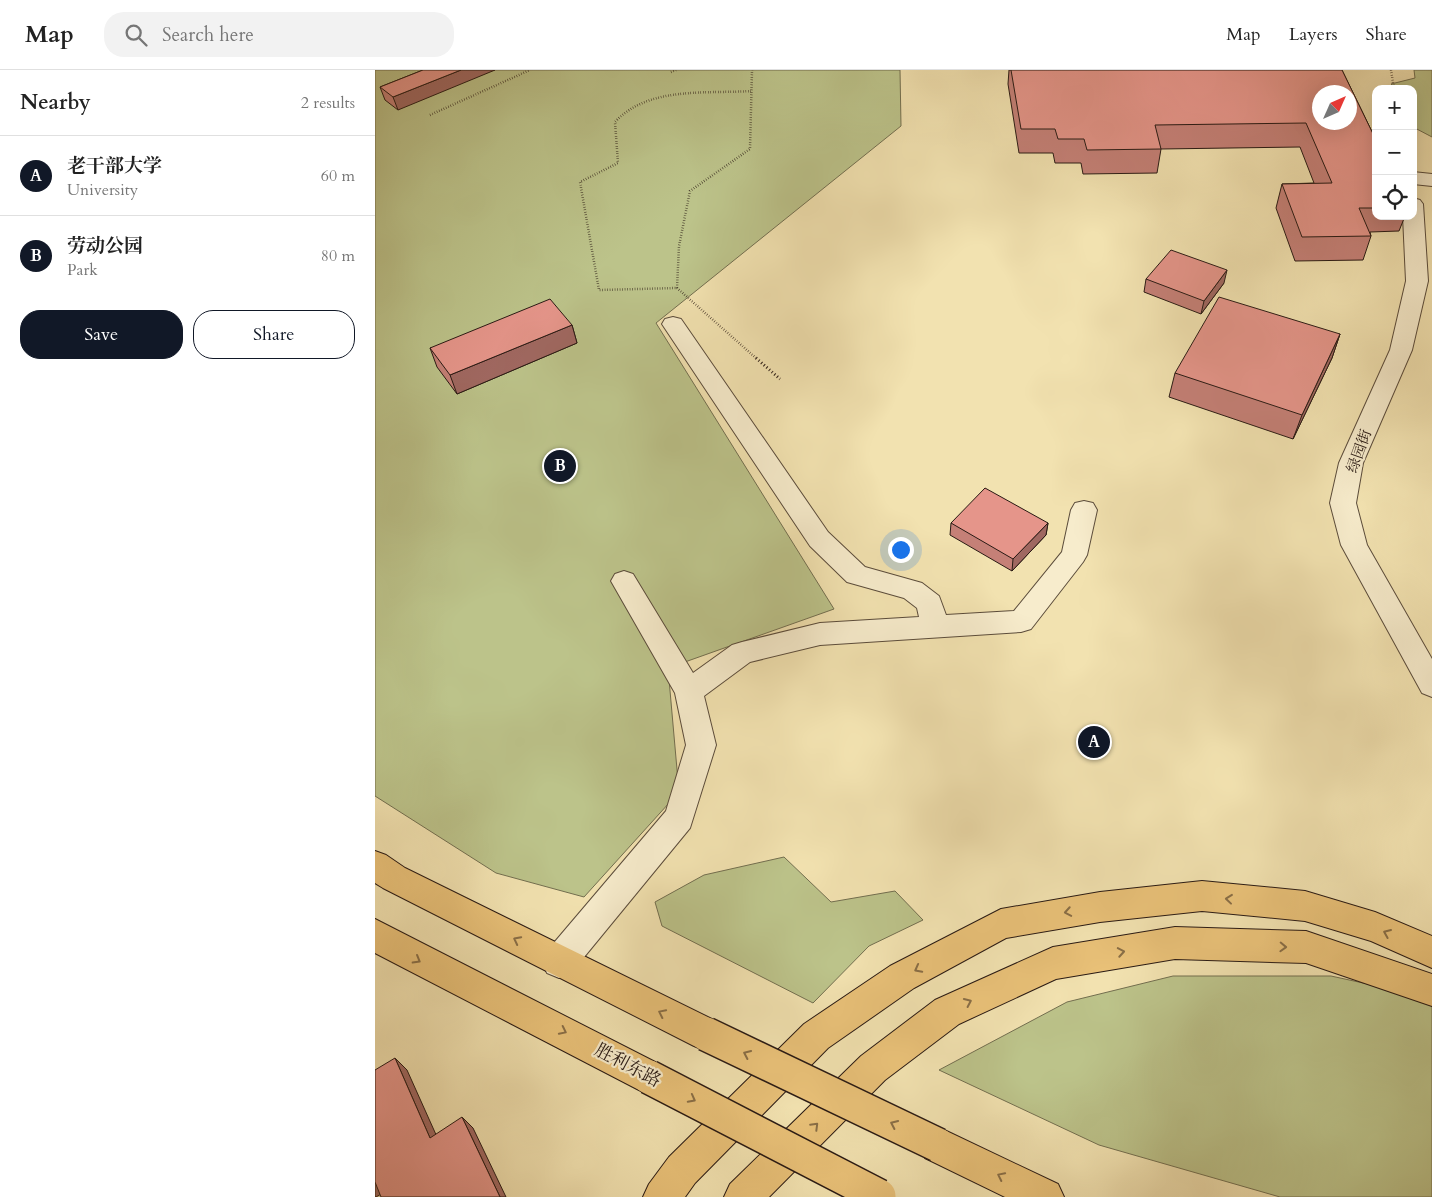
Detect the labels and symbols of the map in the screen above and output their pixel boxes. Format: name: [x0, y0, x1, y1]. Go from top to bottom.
north arrow: [1312, 85, 1357, 130]
street label: 绿园街: [1342, 426, 1376, 476]
pin: B: [544, 447, 576, 485]
your location: [888, 537, 914, 563]
pin: A: [1078, 723, 1110, 761]
one-way arrow: [1225, 894, 1233, 905]
one-way arrow: [1064, 907, 1072, 917]
one-way arrow: [1383, 928, 1392, 939]
one-way arrow: [513, 936, 522, 947]
one-way arrow: [1279, 941, 1287, 952]
one-way arrow: [1117, 947, 1125, 957]
one-way arrow: [412, 953, 421, 963]
one-way arrow: [914, 962, 923, 972]
one-way arrow: [963, 998, 972, 1009]
one-way arrow: [659, 1009, 668, 1019]
one-way arrow: [558, 1025, 567, 1035]
street label: 胜利东路: [590, 1038, 665, 1093]
one-way arrow: [744, 1050, 753, 1060]
one-way arrow: [687, 1093, 696, 1103]
one-way arrow: [890, 1120, 899, 1130]
one-way arrow: [809, 1122, 818, 1131]
one-way arrow: [997, 1171, 1006, 1182]

